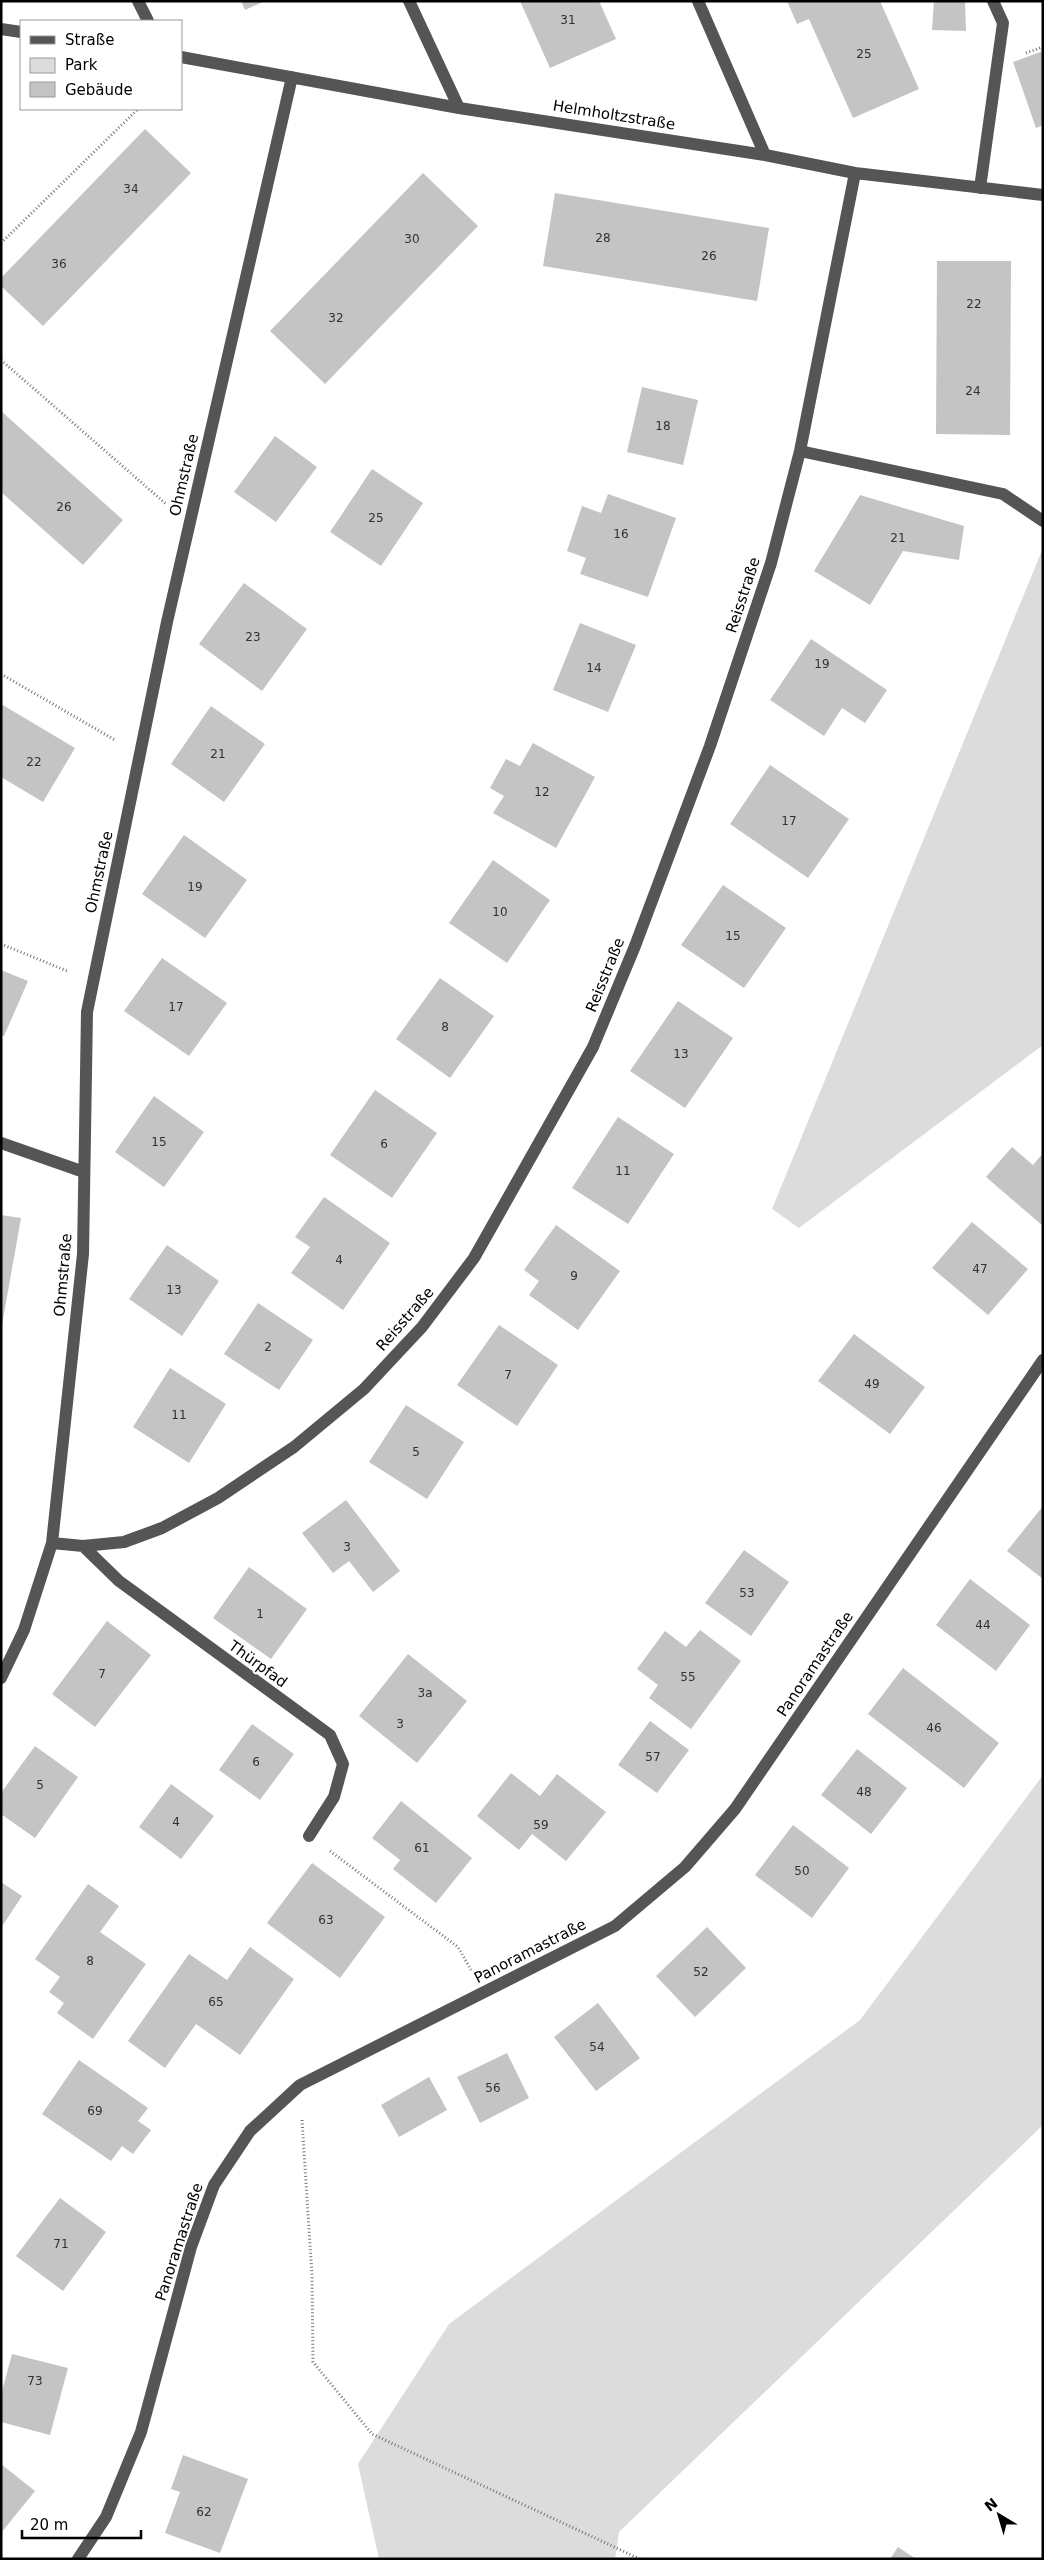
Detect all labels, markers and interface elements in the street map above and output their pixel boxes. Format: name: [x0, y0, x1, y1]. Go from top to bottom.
house number: 31: [560, 13, 576, 27]
legend: [20, 20, 182, 110]
text: Straße: [65, 31, 114, 49]
house number: 25: [856, 47, 872, 61]
text: Park: [65, 56, 98, 74]
text: Gebäude: [65, 81, 133, 99]
street label: Helmholtzstraße: [552, 96, 676, 134]
house number: 34: [123, 182, 139, 196]
house number: 28: [595, 231, 611, 245]
house number: 30: [404, 232, 420, 246]
house number: 26: [701, 249, 717, 263]
house number: 36: [51, 257, 67, 271]
house number: 22: [966, 297, 982, 311]
house number: 32: [328, 311, 344, 325]
house number: 24: [965, 384, 981, 398]
house number: 18: [655, 419, 671, 433]
street label: Ohmstraße: [166, 432, 202, 518]
house number: 26: [56, 500, 72, 514]
house number: 25: [368, 511, 384, 525]
house number: 16: [613, 527, 629, 541]
house number: 21: [890, 531, 906, 545]
street label: Reisstraße: [722, 555, 764, 635]
house number: 23: [245, 630, 261, 644]
house number: 19: [814, 657, 830, 671]
house number: 14: [586, 661, 602, 675]
house number: 21: [210, 747, 226, 761]
house number: 22: [26, 755, 42, 769]
house number: 12: [534, 785, 550, 799]
house number: 17: [781, 814, 797, 828]
street label: Ohmstraße: [81, 829, 117, 915]
house number: 19: [187, 880, 203, 894]
house number: 10: [492, 905, 508, 919]
house number: 15: [725, 929, 741, 943]
street label: Reisstraße: [582, 935, 628, 1015]
house number: 17: [168, 1000, 184, 1014]
house number: 8: [441, 1020, 449, 1034]
house number: 13: [673, 1047, 689, 1061]
house number: 15: [151, 1135, 167, 1149]
house number: 6: [380, 1137, 388, 1151]
house number: 11: [615, 1164, 631, 1178]
street label: Ohmstraße: [50, 1233, 76, 1317]
house number: 4: [335, 1253, 343, 1267]
house number: 47: [972, 1262, 988, 1276]
house number: 9: [570, 1269, 578, 1283]
house number: 13: [166, 1283, 182, 1297]
street label: Reisstraße: [372, 1283, 438, 1355]
house number: 2: [264, 1340, 272, 1354]
house number: 7: [504, 1368, 512, 1382]
house number: 49: [864, 1377, 880, 1391]
house number: 11: [171, 1408, 187, 1422]
house number: 5: [412, 1445, 420, 1459]
house number: 3: [343, 1540, 351, 1554]
house number: 53: [739, 1586, 755, 1600]
house number: 1: [256, 1607, 264, 1621]
street label: Panoramastraße: [773, 1608, 857, 1720]
house number: 44: [975, 1618, 991, 1632]
street label: Thürpfad: [224, 1636, 291, 1691]
house number: 7: [98, 1667, 106, 1681]
house number: 55: [680, 1670, 696, 1684]
house number: 3a: [418, 1686, 433, 1700]
house number: 3: [396, 1717, 404, 1731]
house number: 46: [926, 1721, 942, 1735]
house number: 57: [645, 1750, 661, 1764]
house number: 6: [252, 1755, 260, 1769]
house number: 5: [36, 1778, 44, 1792]
house number: 48: [856, 1785, 872, 1799]
house number: 4: [172, 1815, 180, 1829]
house number: 59: [533, 1818, 549, 1832]
house number: 61: [414, 1841, 430, 1855]
house number: 50: [794, 1864, 810, 1878]
house number: 63: [318, 1913, 334, 1927]
street label: Panoramastraße: [471, 1915, 589, 1987]
house number: 8: [86, 1954, 94, 1968]
house number: 52: [693, 1965, 709, 1979]
house number: 65: [208, 1995, 224, 2009]
house number: 54: [589, 2040, 605, 2054]
house number: 56: [485, 2081, 501, 2095]
house number: 69: [87, 2104, 103, 2118]
street label: Panoramastraße: [151, 2181, 207, 2303]
house number: 71: [53, 2237, 69, 2251]
house number: 73: [27, 2374, 43, 2388]
north arrow: [974, 2490, 1024, 2540]
text: N: [981, 2495, 1001, 2515]
house number: 62: [196, 2505, 212, 2519]
scale bar: [22, 2508, 141, 2540]
text: 20 m: [30, 2516, 68, 2534]

